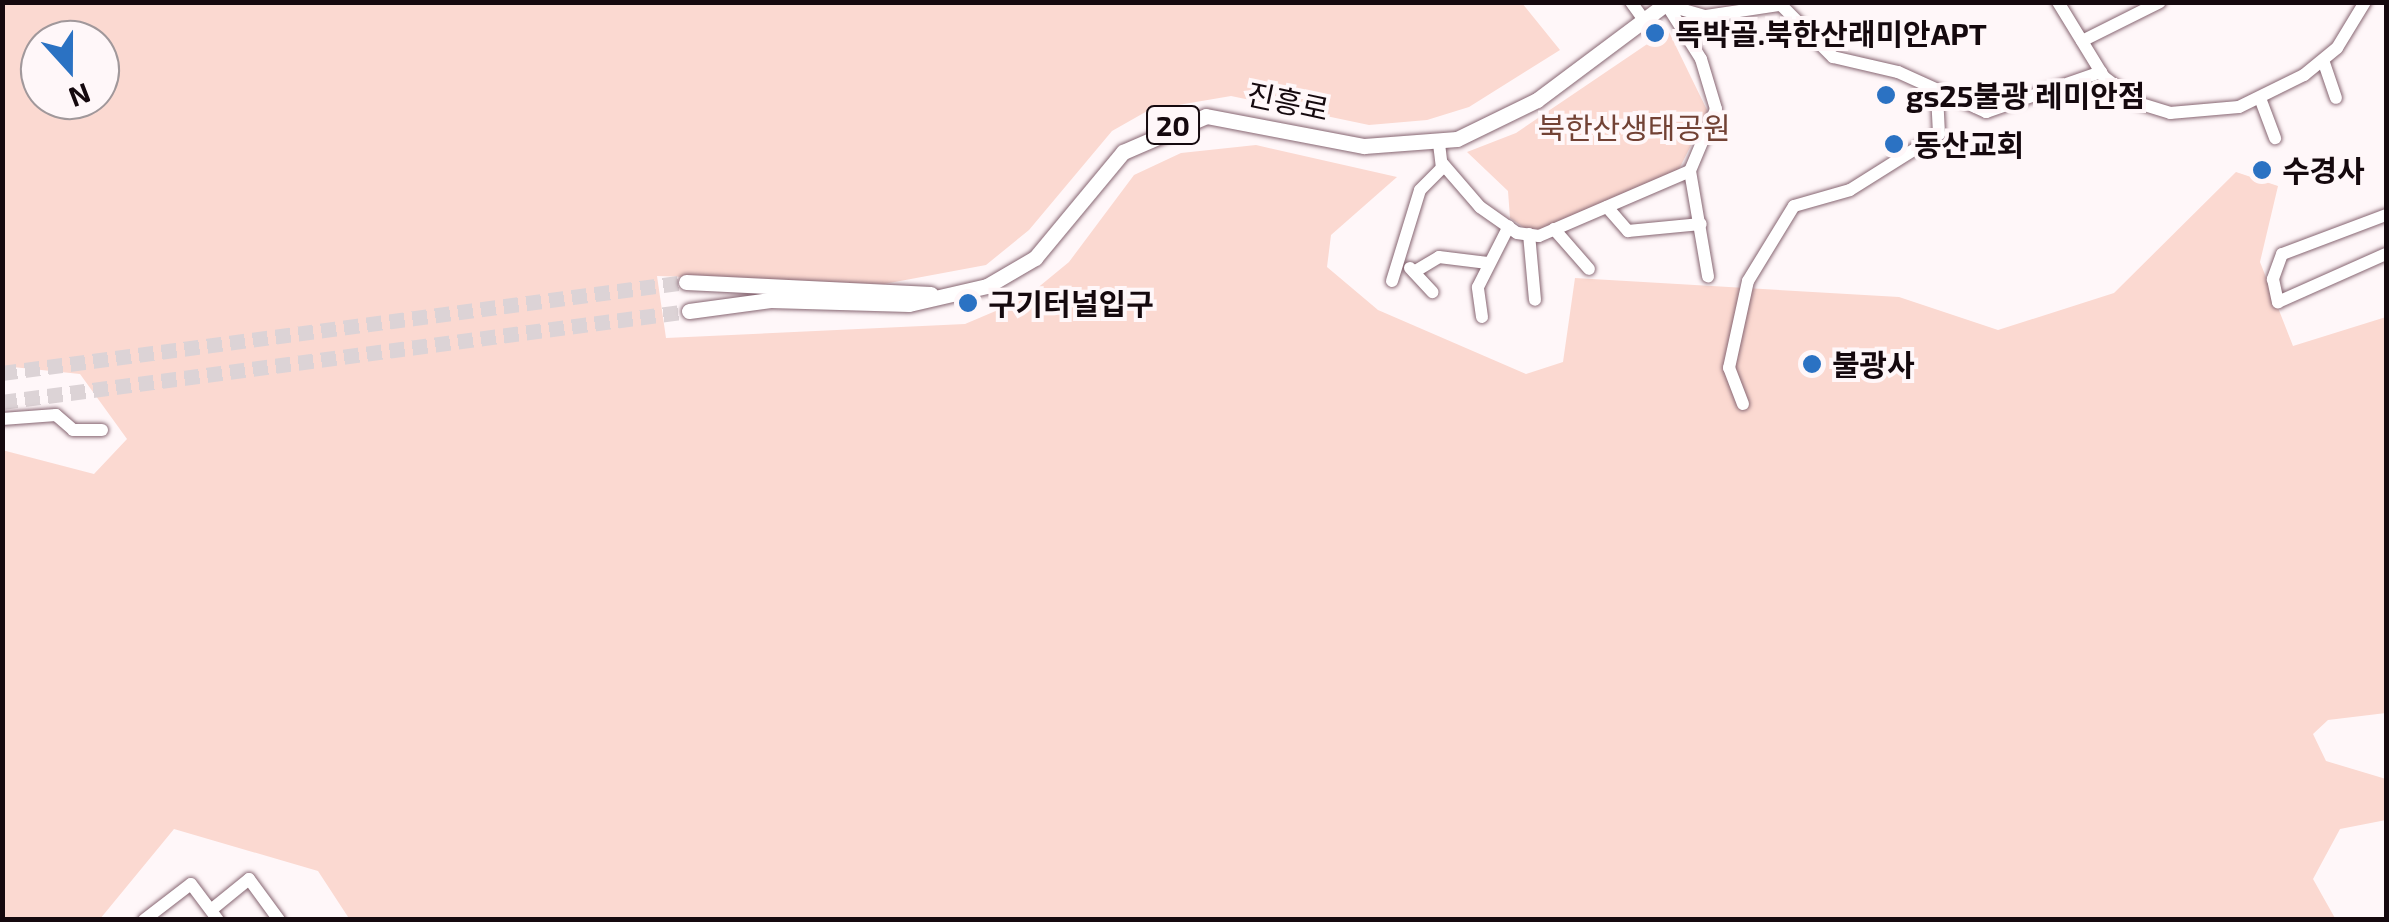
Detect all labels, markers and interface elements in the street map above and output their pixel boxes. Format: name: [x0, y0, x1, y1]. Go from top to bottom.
place label: 독박골.북한산래미안APT: [1675, 15, 1987, 51]
north arrow: [20, 20, 120, 120]
marker: 독박골.북한산래미안APT: [1644, 22, 1666, 44]
street label: 진흥로: [1244, 75, 1332, 127]
text: N: [65, 77, 96, 116]
place label: gs25불광 레미안점: [1906, 77, 2145, 113]
marker: gs25불광 레미안점: [1875, 84, 1897, 106]
road number: 20: [1146, 102, 1200, 148]
park label: 북한산생태공원: [1537, 109, 1731, 145]
place label: 동산교회: [1914, 126, 2024, 162]
marker: 동산교회: [1883, 133, 1905, 155]
place label: 수경사: [2282, 152, 2365, 188]
marker: 수경사: [2251, 159, 2273, 181]
place label: 구기터널입구: [988, 285, 1154, 321]
marker: 구기터널입구: [957, 292, 979, 314]
place label: 불광사: [1832, 346, 1915, 382]
marker: 불광사: [1801, 353, 1823, 375]

